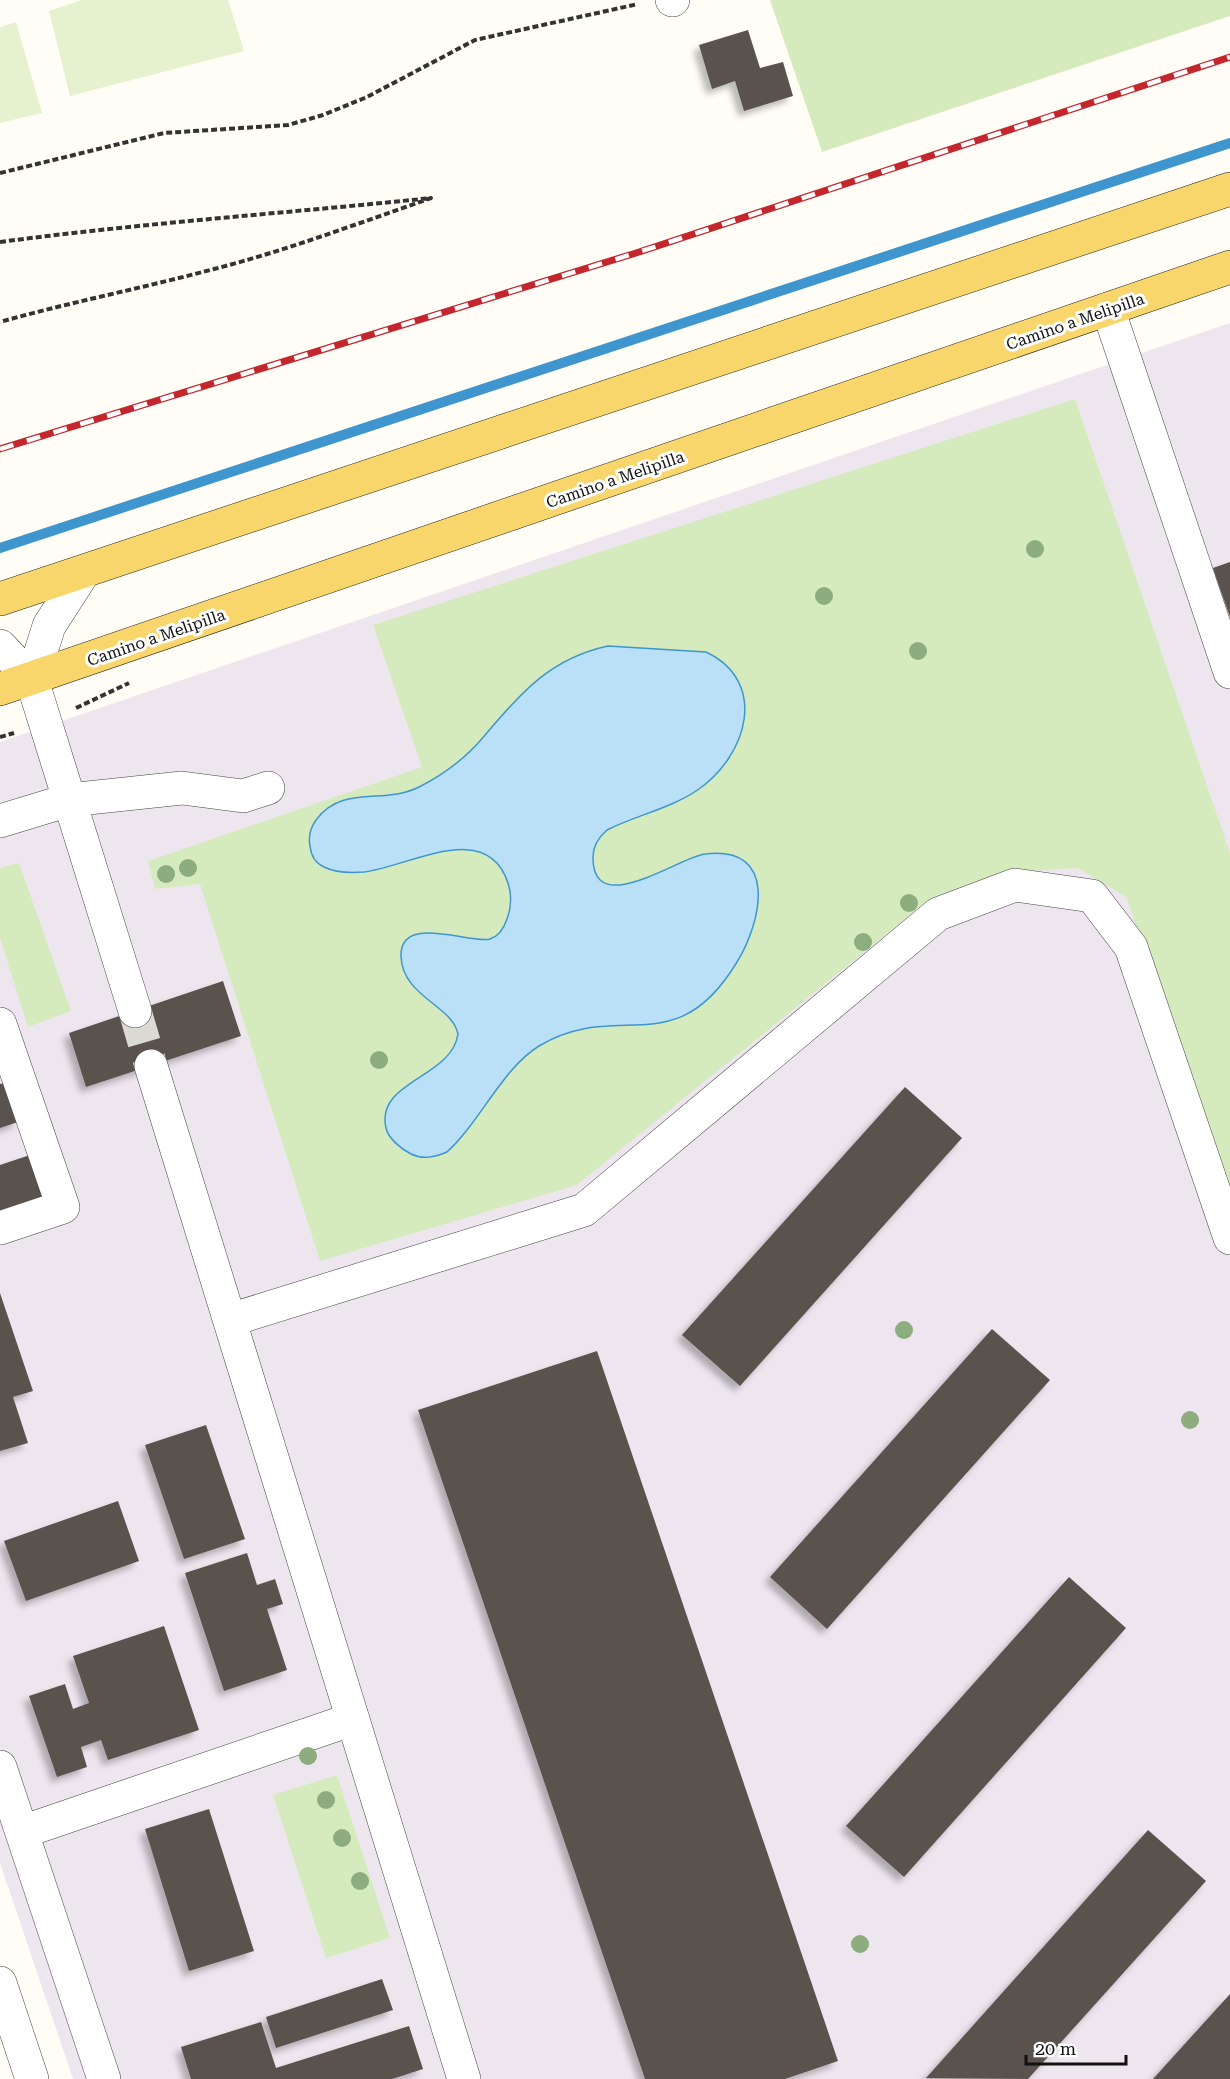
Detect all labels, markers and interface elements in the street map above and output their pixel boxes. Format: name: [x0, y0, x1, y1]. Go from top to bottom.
street label: Camino a Melipilla: [1004, 289, 1147, 354]
street label: Camino a Melipilla: [544, 447, 687, 512]
street label: Camino a Melipilla: [85, 605, 228, 670]
scale bar: [1026, 2028, 1126, 2066]
text: 20 m: [1035, 2038, 1076, 2059]

